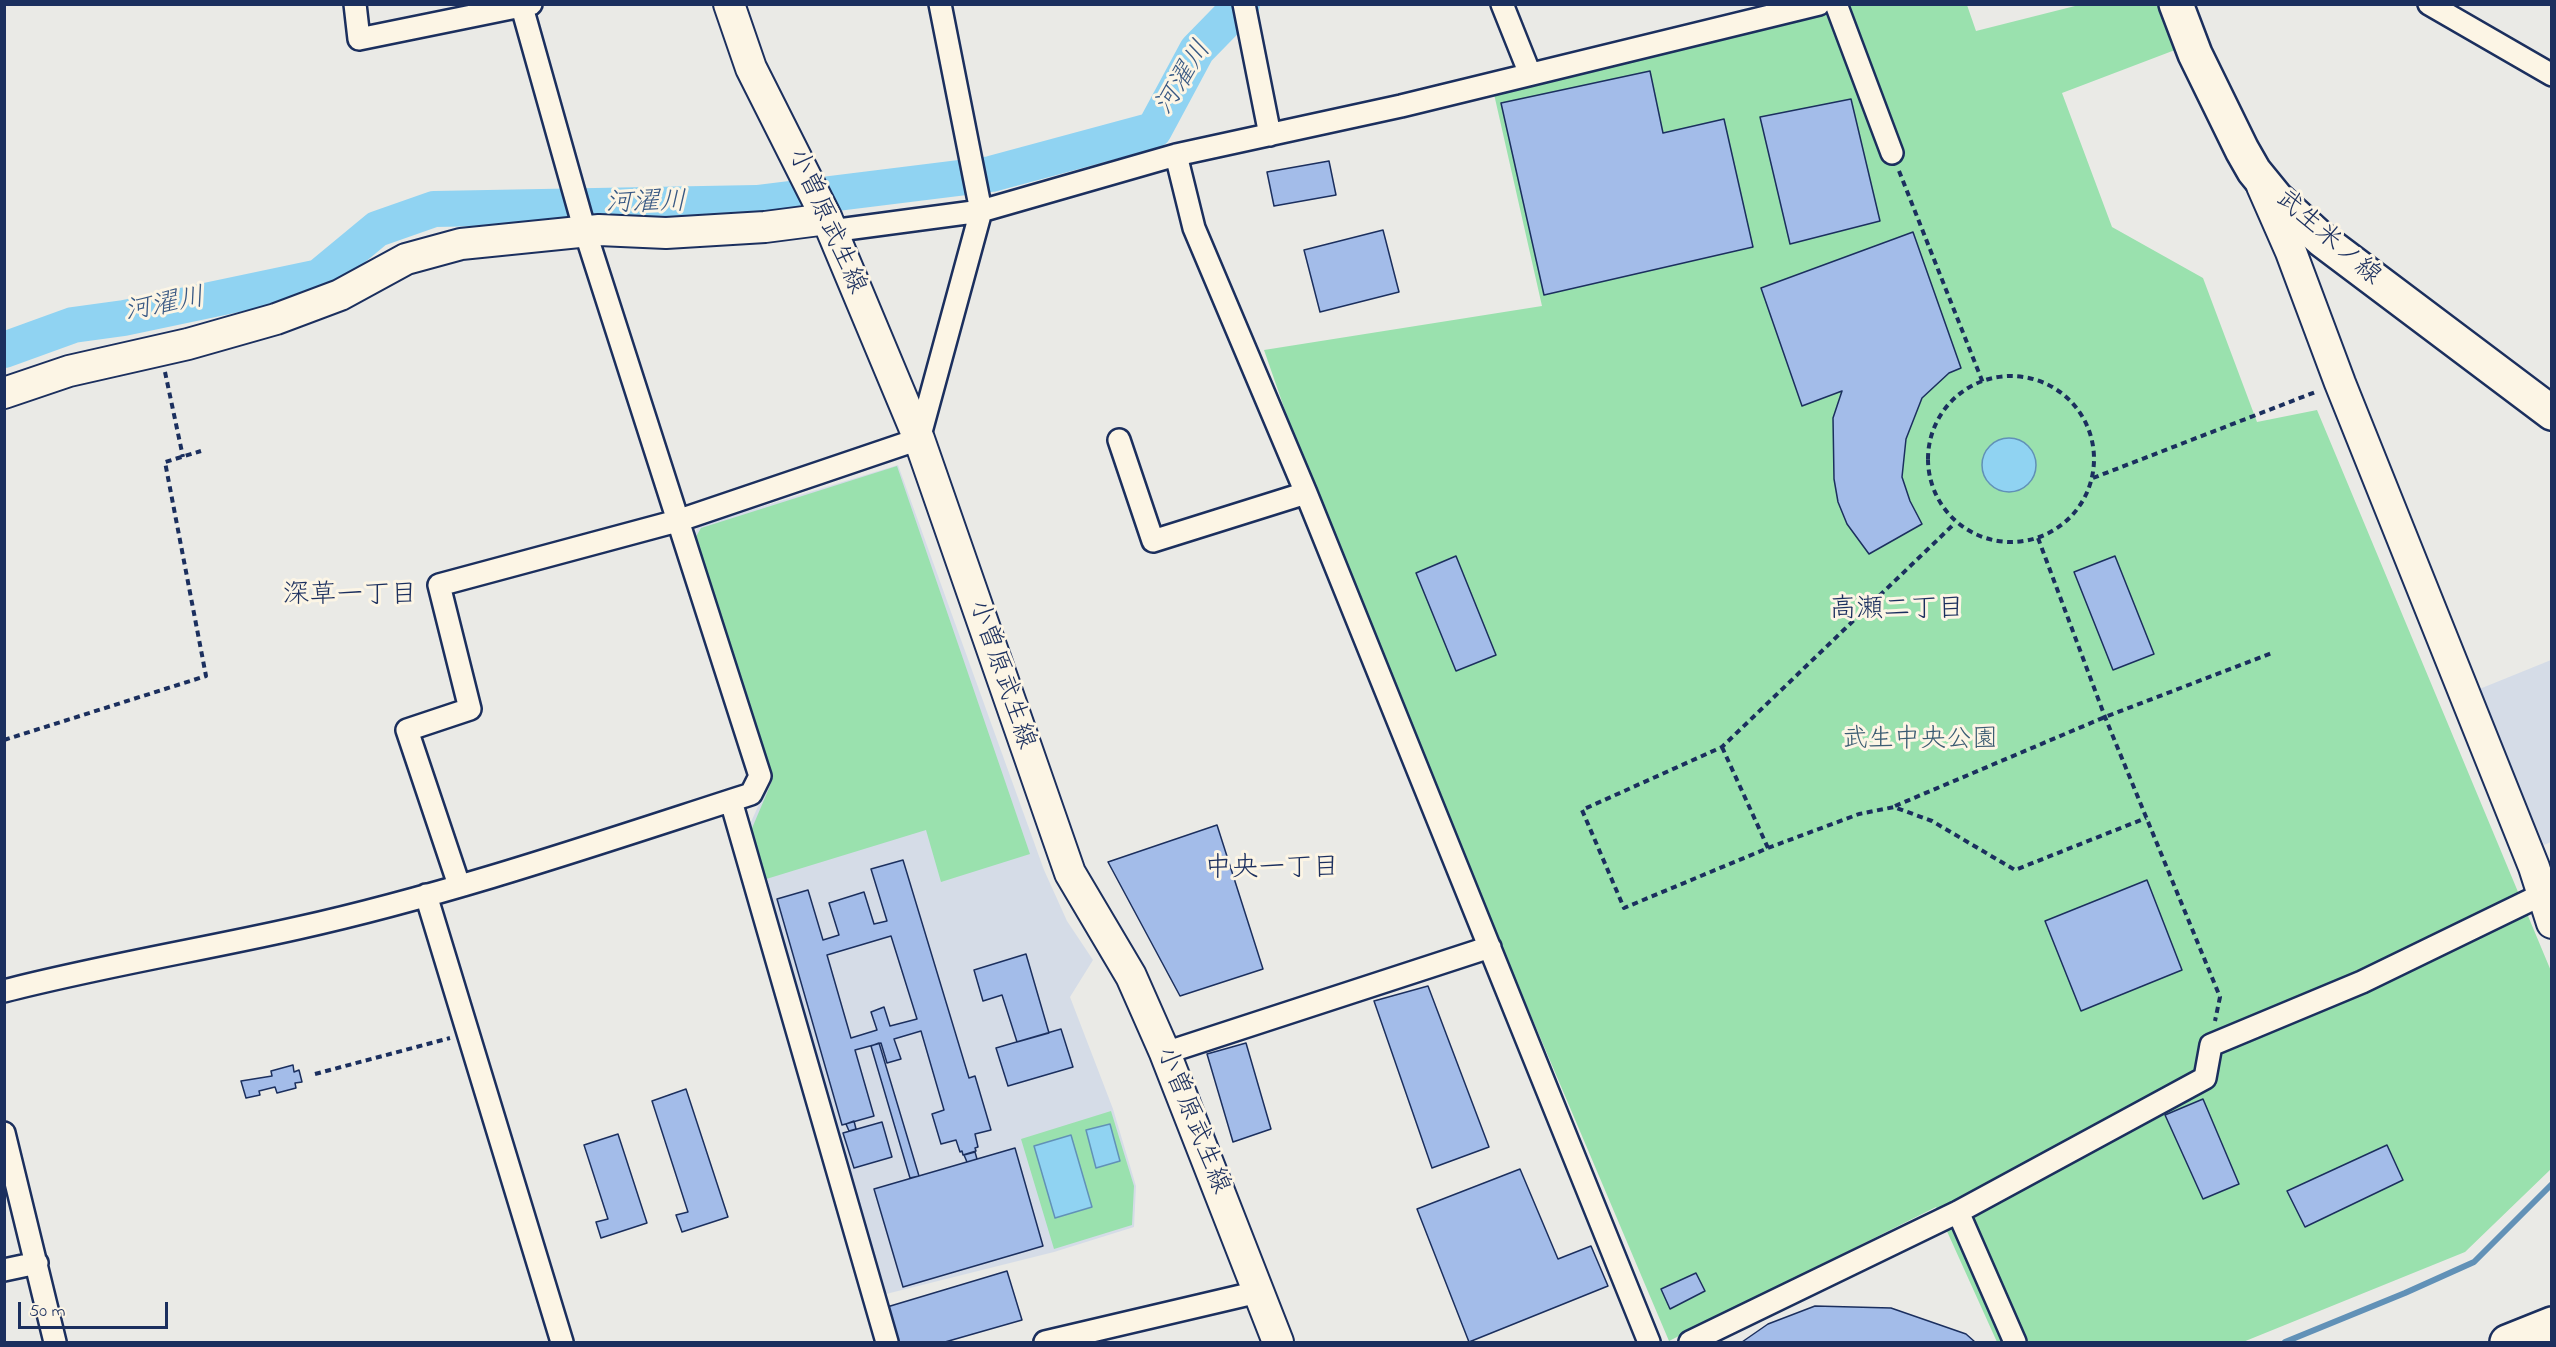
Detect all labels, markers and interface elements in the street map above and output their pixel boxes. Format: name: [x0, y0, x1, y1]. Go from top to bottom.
water label: 河濯川: [1150, 36, 1220, 122]
street label: 小曽原武生線: [779, 144, 871, 300]
street label: 武生米ノ線: [2268, 185, 2386, 293]
water label: 河濯川: [605, 188, 687, 222]
water label: 河濯川: [122, 283, 208, 331]
district label: 深草一丁目: [283, 582, 417, 614]
street label: 小曽原武生線: [960, 596, 1040, 754]
district label: 高瀬二丁目: [1830, 596, 1964, 628]
park label: 武生中央公園: [1842, 726, 1998, 758]
district label: 中央一丁目: [1205, 855, 1339, 887]
street label: 小曽原武生線: [1147, 1043, 1235, 1199]
scale bar: [21, 1290, 171, 1328]
text: 50 m: [29, 1299, 66, 1325]

